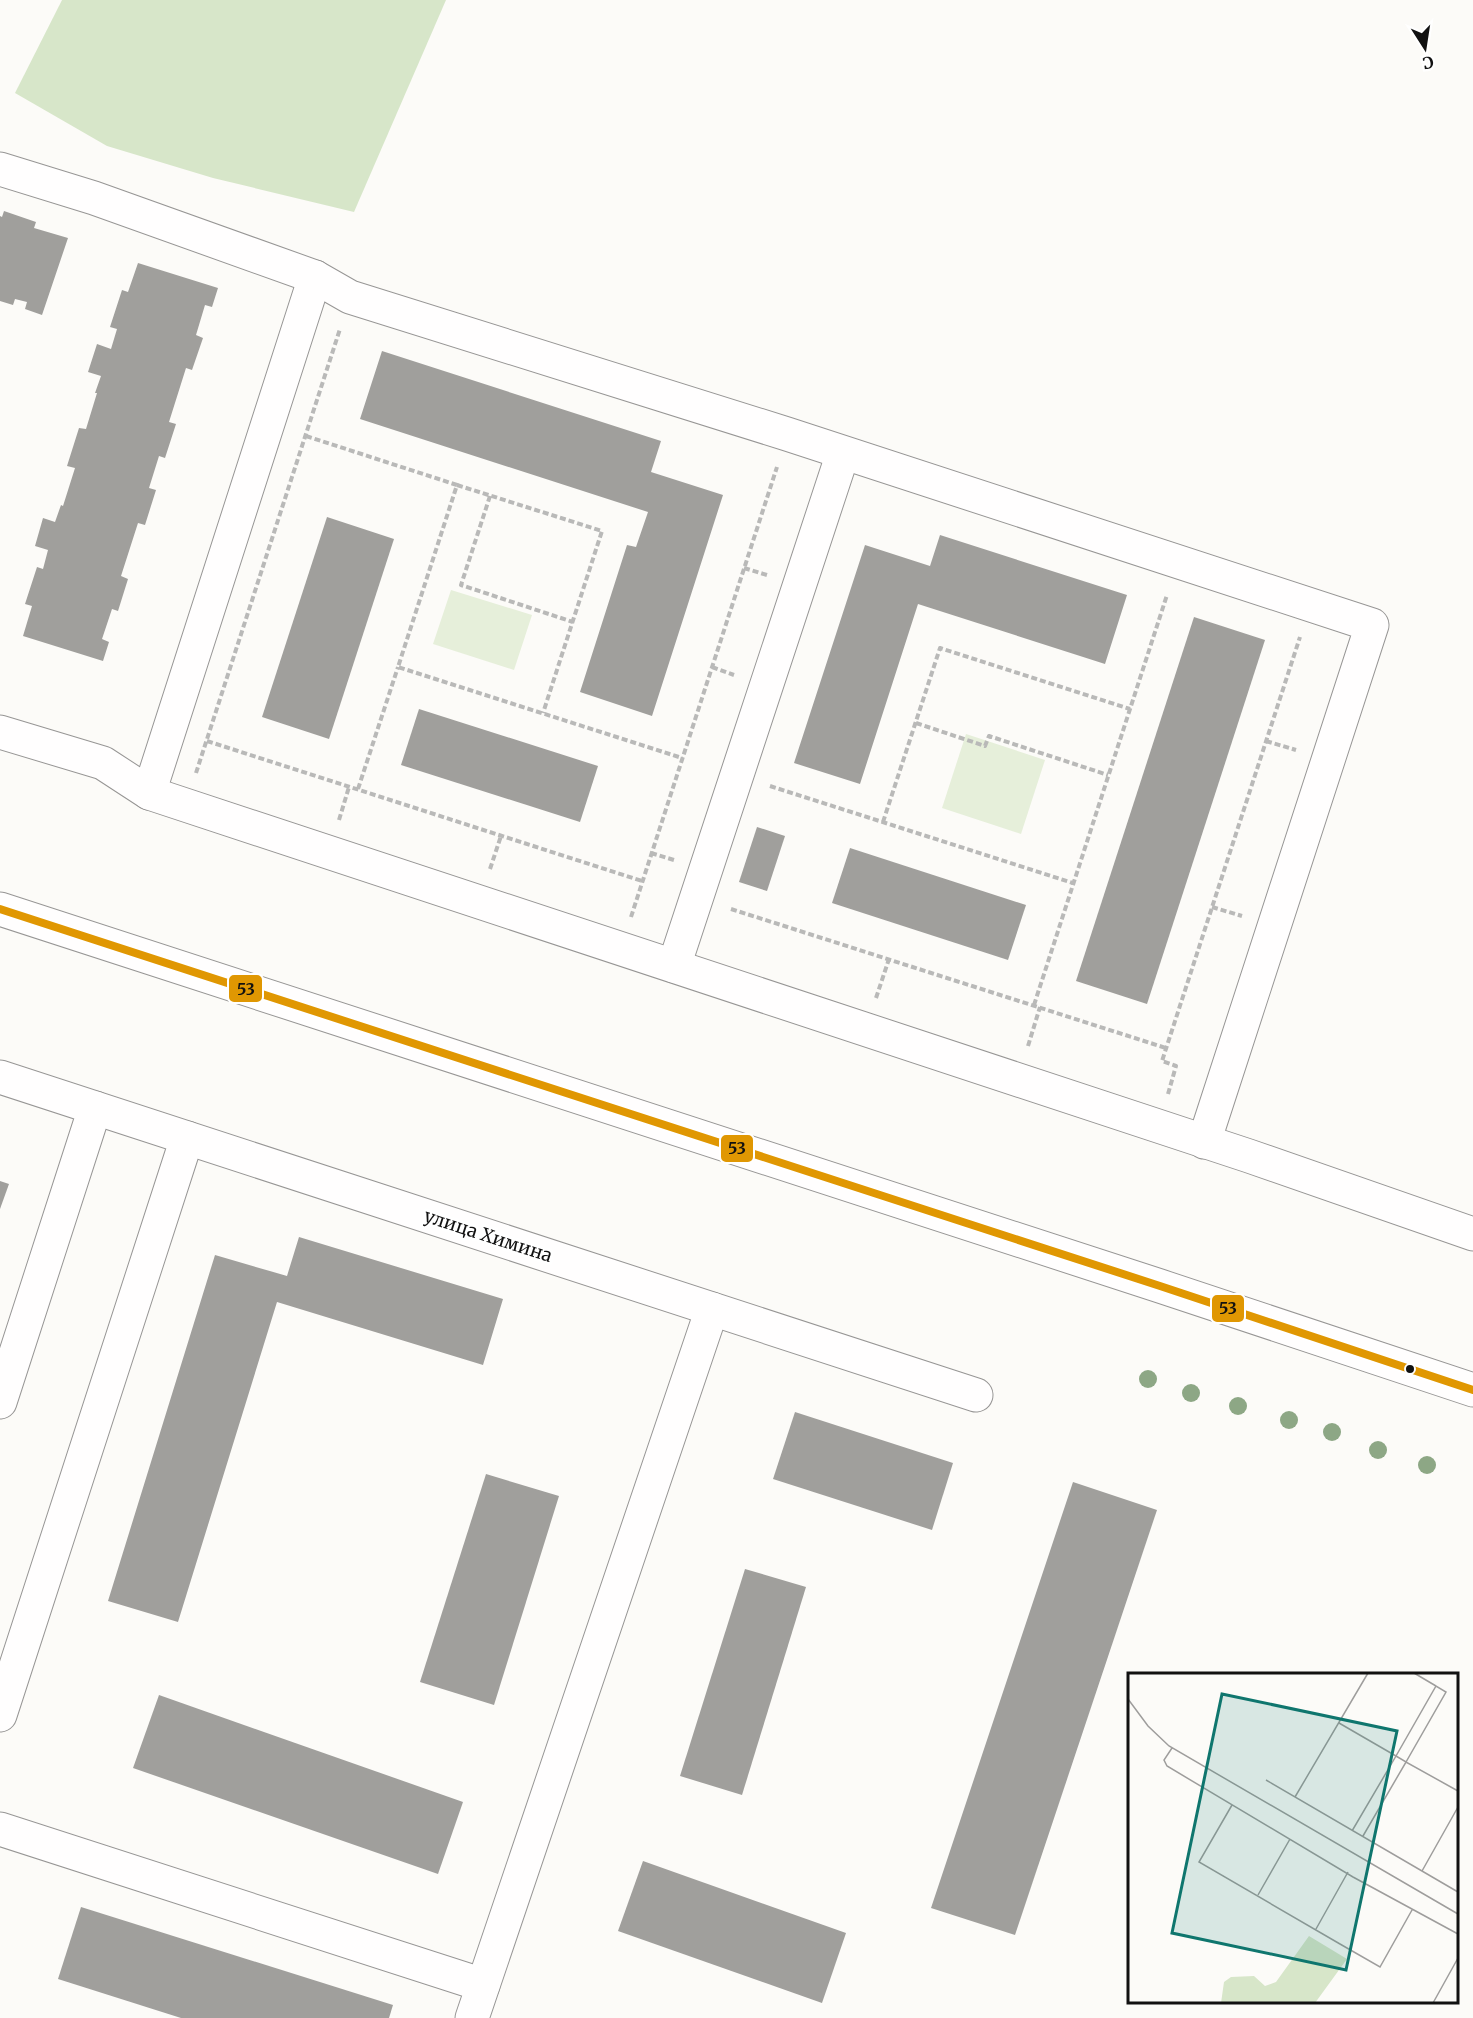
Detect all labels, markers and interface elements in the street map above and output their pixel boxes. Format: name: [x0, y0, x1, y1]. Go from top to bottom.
north arrow: [1395, 18, 1455, 78]
text: С: [1421, 52, 1435, 74]
line badge: 53: [228, 974, 263, 1003]
text: 53: [237, 979, 255, 999]
line badge: 53: [720, 1134, 754, 1163]
text: 53: [728, 1138, 746, 1158]
street label: улица Химина: [421, 1204, 555, 1267]
line badge: 53: [1211, 1294, 1245, 1323]
text: 53: [1219, 1298, 1237, 1318]
unlabelled marker: [1404, 1363, 1416, 1375]
inset map: [1128, 1673, 1458, 2003]

